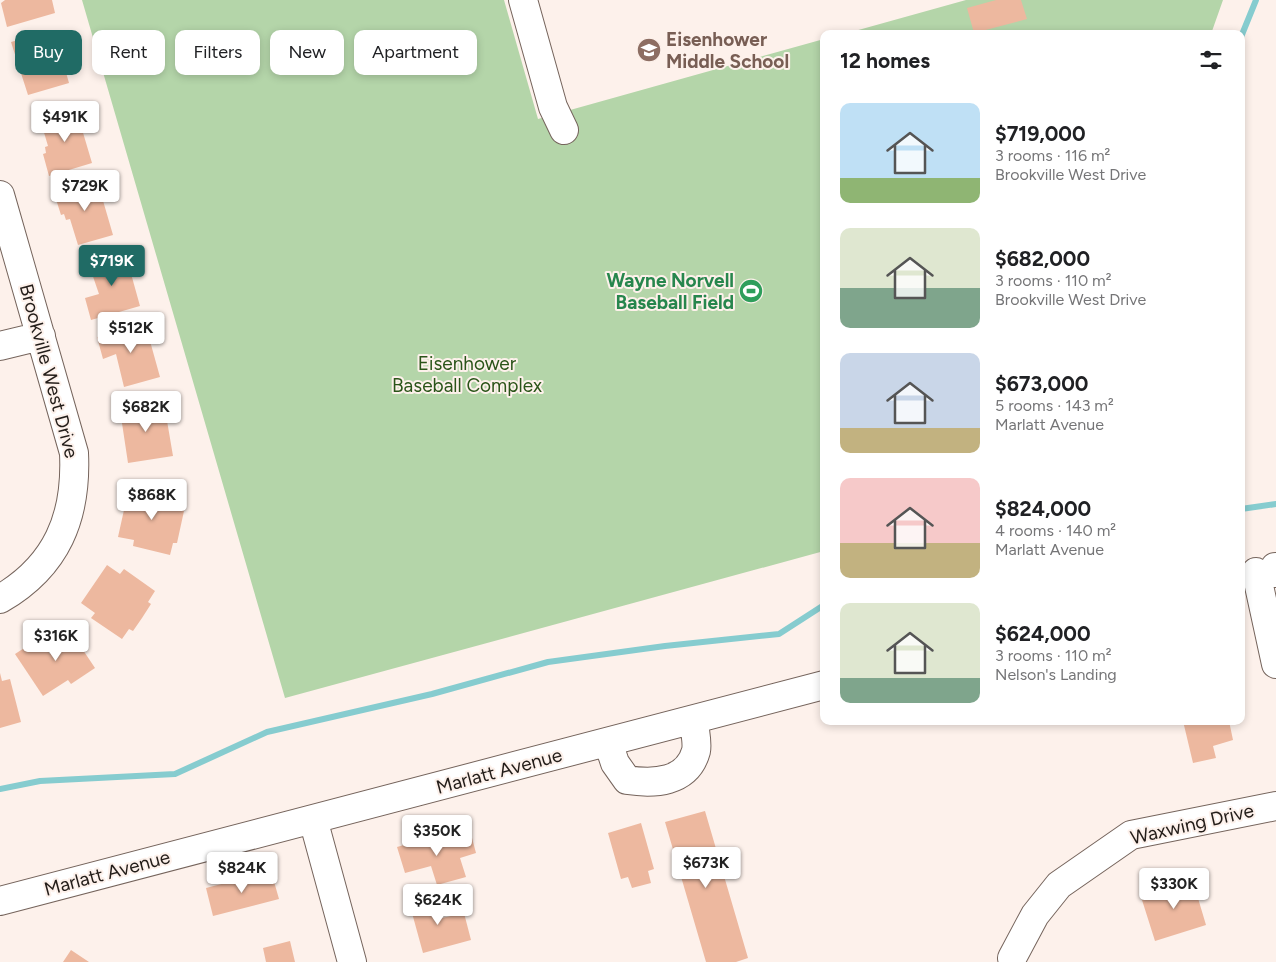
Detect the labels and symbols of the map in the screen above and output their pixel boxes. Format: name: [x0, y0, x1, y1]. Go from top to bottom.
place label: Eisenhower Middle School: [666, 28, 789, 73]
school or university icon: Eisenhower Middle School: [636, 37, 662, 63]
pin: $491K: [30, 100, 100, 143]
pin: $729K: [50, 170, 120, 212]
pin: $719K: [77, 244, 147, 287]
place label: Wayne Norvell Baseball Field: [606, 269, 734, 314]
sports icon: Wayne Norvell Baseball Field: [738, 278, 764, 304]
street label: Brookville West Drive: [15, 281, 83, 461]
pin: $512K: [96, 312, 166, 354]
park label: Eisenhower Baseball Complex: [392, 352, 542, 397]
pin: $682K: [111, 390, 181, 433]
pin: $868K: [117, 478, 187, 521]
pin: $316K: [21, 620, 91, 662]
street label: Marlatt Avenue: [434, 743, 564, 799]
street label: Waxwing Drive: [1128, 799, 1256, 849]
pin: $350K: [402, 814, 472, 857]
street label: Marlatt Avenue: [42, 845, 172, 901]
pin: $673K: [671, 846, 741, 889]
pin: $824K: [207, 852, 277, 894]
pin: $330K: [1139, 868, 1209, 910]
pin: $624K: [403, 884, 473, 926]

